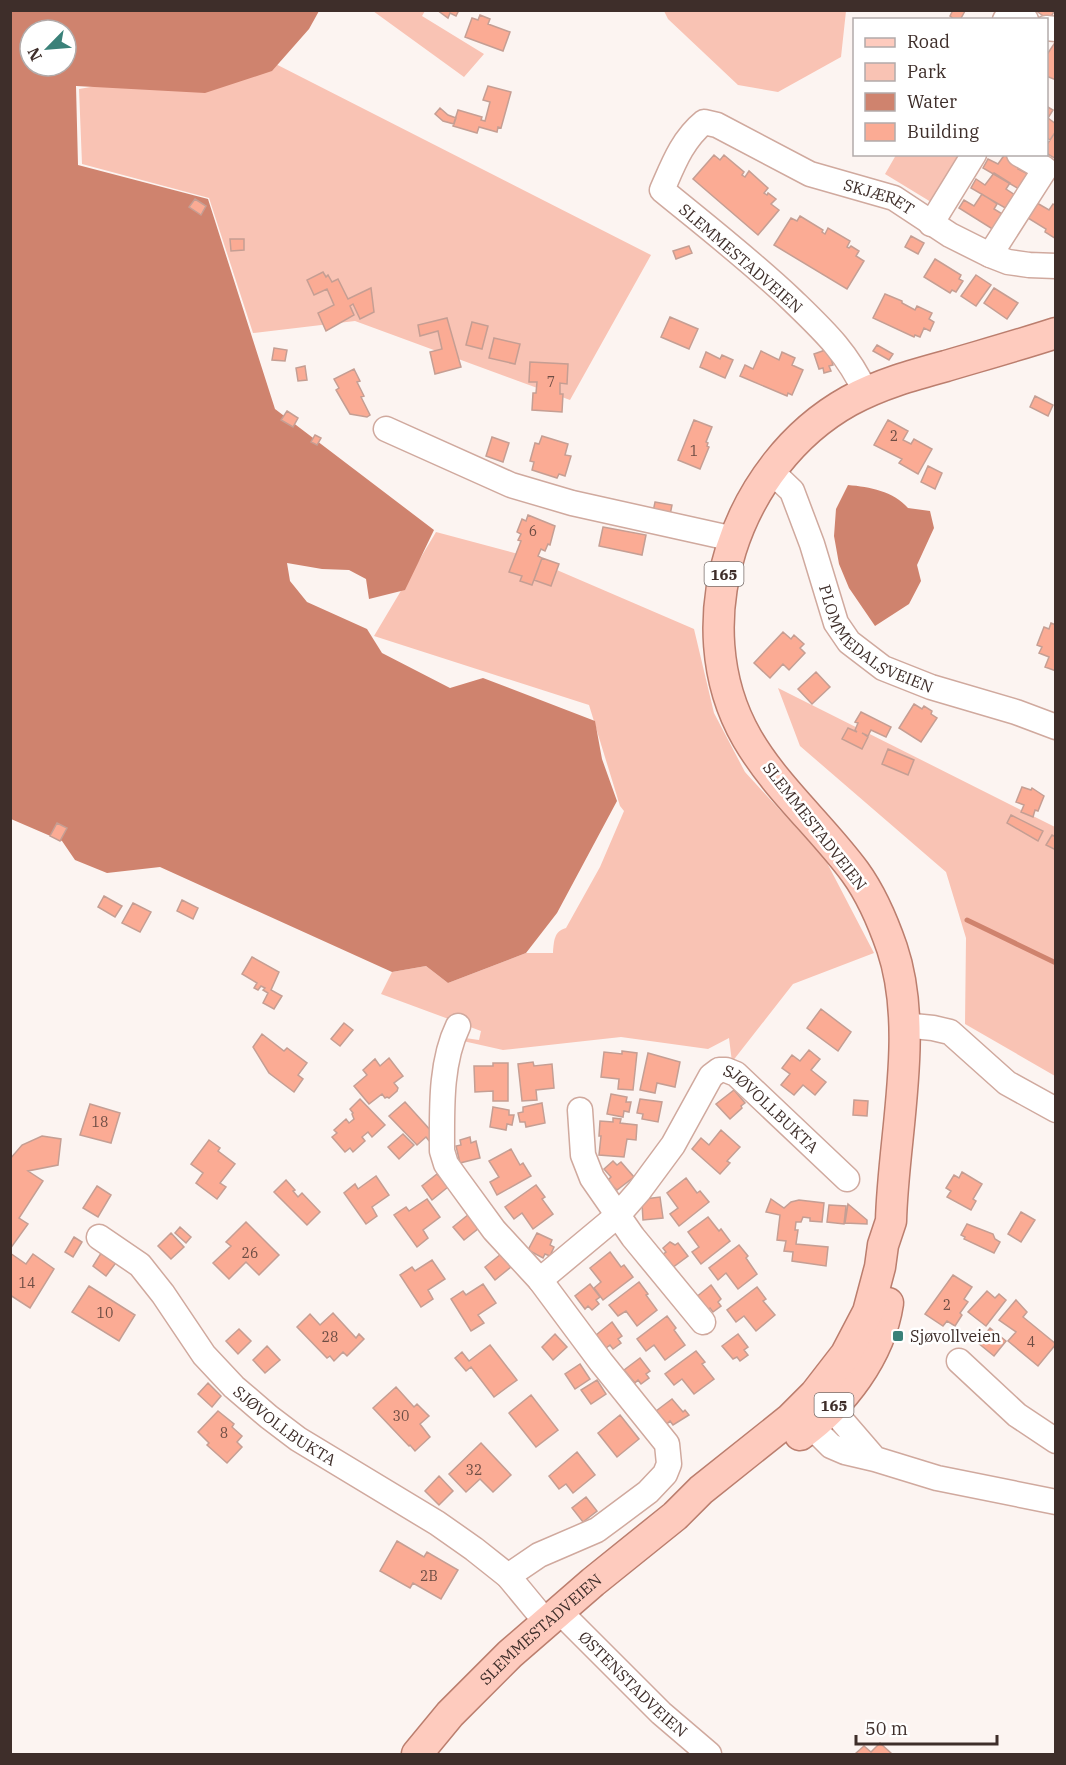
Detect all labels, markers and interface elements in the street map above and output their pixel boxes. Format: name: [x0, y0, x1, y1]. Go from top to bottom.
north arrow: [18, 18, 78, 78]
legend: [853, 18, 1048, 156]
text: Road: [907, 30, 950, 53]
text: N: [23, 44, 46, 64]
text: Park: [907, 60, 947, 83]
text: Water: [907, 90, 957, 113]
text: Building: [907, 120, 979, 143]
street label: SKJÆRET: [841, 174, 918, 219]
street label: SLEMMESTADVEIEN: [675, 199, 807, 317]
house number: 7: [547, 373, 555, 391]
house number: 2: [890, 427, 898, 445]
house number: 1: [690, 442, 698, 460]
house number: 6: [529, 522, 537, 540]
road number: 165: [704, 562, 744, 586]
street label: PLOMMEDALSVEIEN: [815, 582, 936, 697]
street label: SLEMMESTADVEIEN: [759, 758, 871, 894]
street label: SJØVOLLBUKTA: [721, 1060, 823, 1157]
house number: 18: [92, 1113, 108, 1131]
house number: 26: [242, 1244, 258, 1262]
house number: 14: [19, 1274, 35, 1292]
house number: 2: [943, 1296, 951, 1314]
house number: 10: [97, 1304, 113, 1322]
place label: Sjøvollveien: [910, 1326, 1001, 1346]
house number: 28: [322, 1328, 338, 1346]
marker: Sjøvollveien: [891, 1329, 905, 1343]
house number: 4: [1027, 1333, 1035, 1351]
street label: SJØVOLLBUKTA: [229, 1381, 340, 1470]
road number: 165: [814, 1393, 854, 1417]
house number: 30: [393, 1407, 409, 1425]
house number: 8: [220, 1424, 228, 1442]
house number: 32: [466, 1461, 482, 1479]
house number: 2B: [420, 1567, 438, 1585]
street label: SLEMMESTADVEIEN: [475, 1569, 606, 1689]
street label: ØSTENSTADVEIEN: [575, 1627, 692, 1741]
scale bar: [856, 1708, 997, 1746]
text: 50 m: [865, 1717, 908, 1740]

